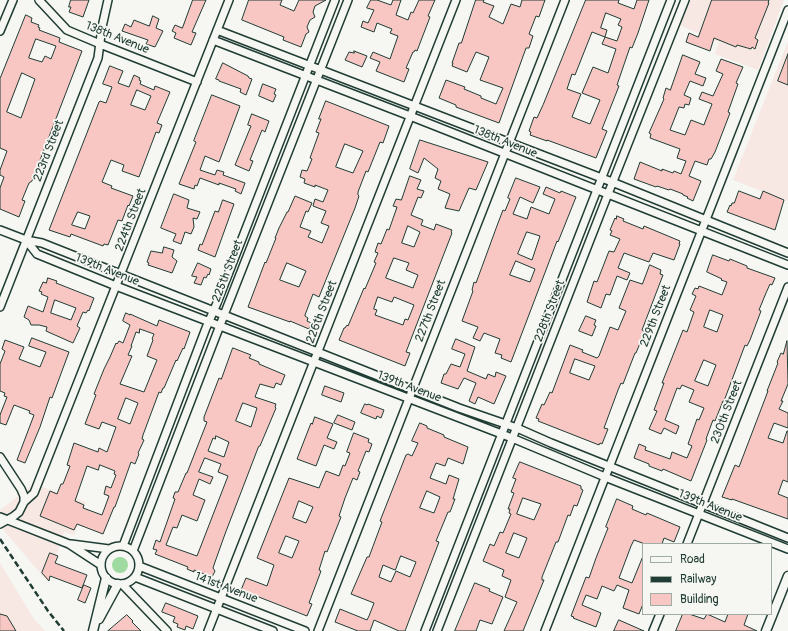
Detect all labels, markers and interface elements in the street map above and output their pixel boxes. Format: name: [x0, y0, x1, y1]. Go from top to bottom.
street label: 138th Avenue: [83, 19, 151, 57]
street label: 223rd Street: [31, 118, 67, 184]
street label: 138th Avenue: [471, 123, 539, 161]
street label: 224th Street: [112, 187, 150, 253]
street label: 225th Street: [210, 238, 246, 304]
street label: 139th Avenue: [73, 251, 141, 289]
street label: 227th Street: [413, 278, 449, 344]
street label: 228th Street: [532, 278, 568, 344]
street label: 226th Street: [303, 279, 341, 345]
street label: 229th Street: [638, 283, 674, 349]
street label: 139th Avenue: [375, 368, 443, 406]
street label: 230th Street: [708, 378, 746, 446]
street label: 139th Avenue: [676, 487, 744, 525]
legend: [642, 543, 772, 615]
text: Road: [680, 552, 705, 567]
street label: 141st Avenue: [193, 569, 259, 607]
text: Railway: [680, 572, 716, 587]
text: Building: [680, 592, 719, 607]

